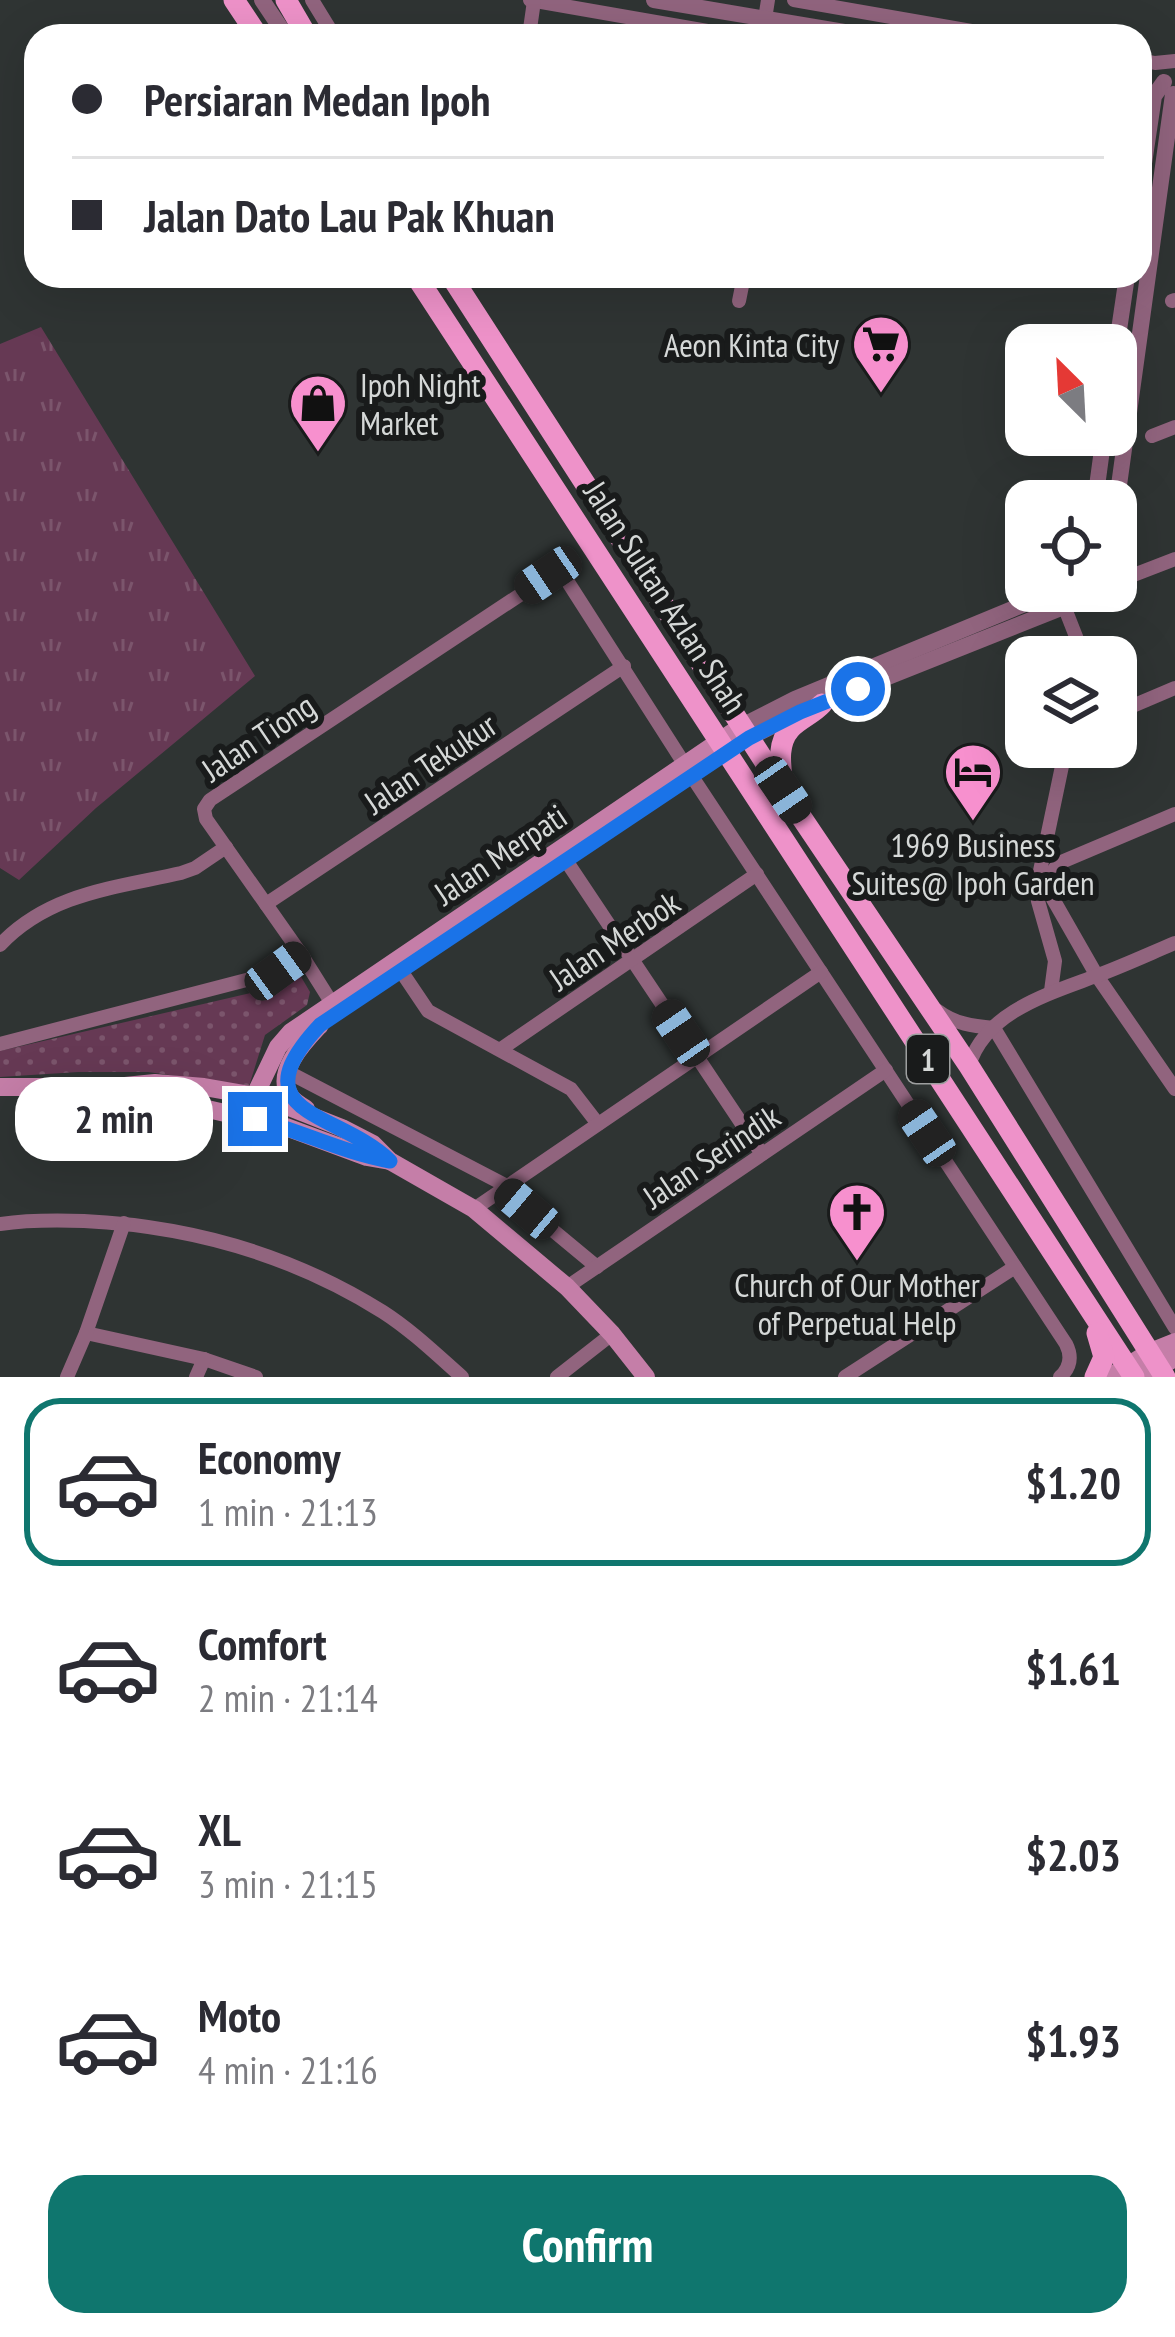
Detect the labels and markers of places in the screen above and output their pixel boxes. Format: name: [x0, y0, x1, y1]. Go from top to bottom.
supermarket icon: Aeon Kinta City: [850, 313, 912, 395]
place label: Aeon Kinta City: [664, 323, 840, 366]
place label: Ipoh Night Market: [360, 363, 481, 444]
shop icon: Ipoh Night Market: [287, 372, 349, 454]
hotel icon: 1969 Business Suites@ Ipoh Garden: [942, 741, 1004, 823]
place label: 1969 Business Suites@ Ipoh Garden: [851, 823, 1095, 904]
church icon: Church of Our Mother of Perpetual Help: [826, 1181, 888, 1263]
place label: Church of Our Mother of Perpetual Help: [734, 1263, 980, 1344]

